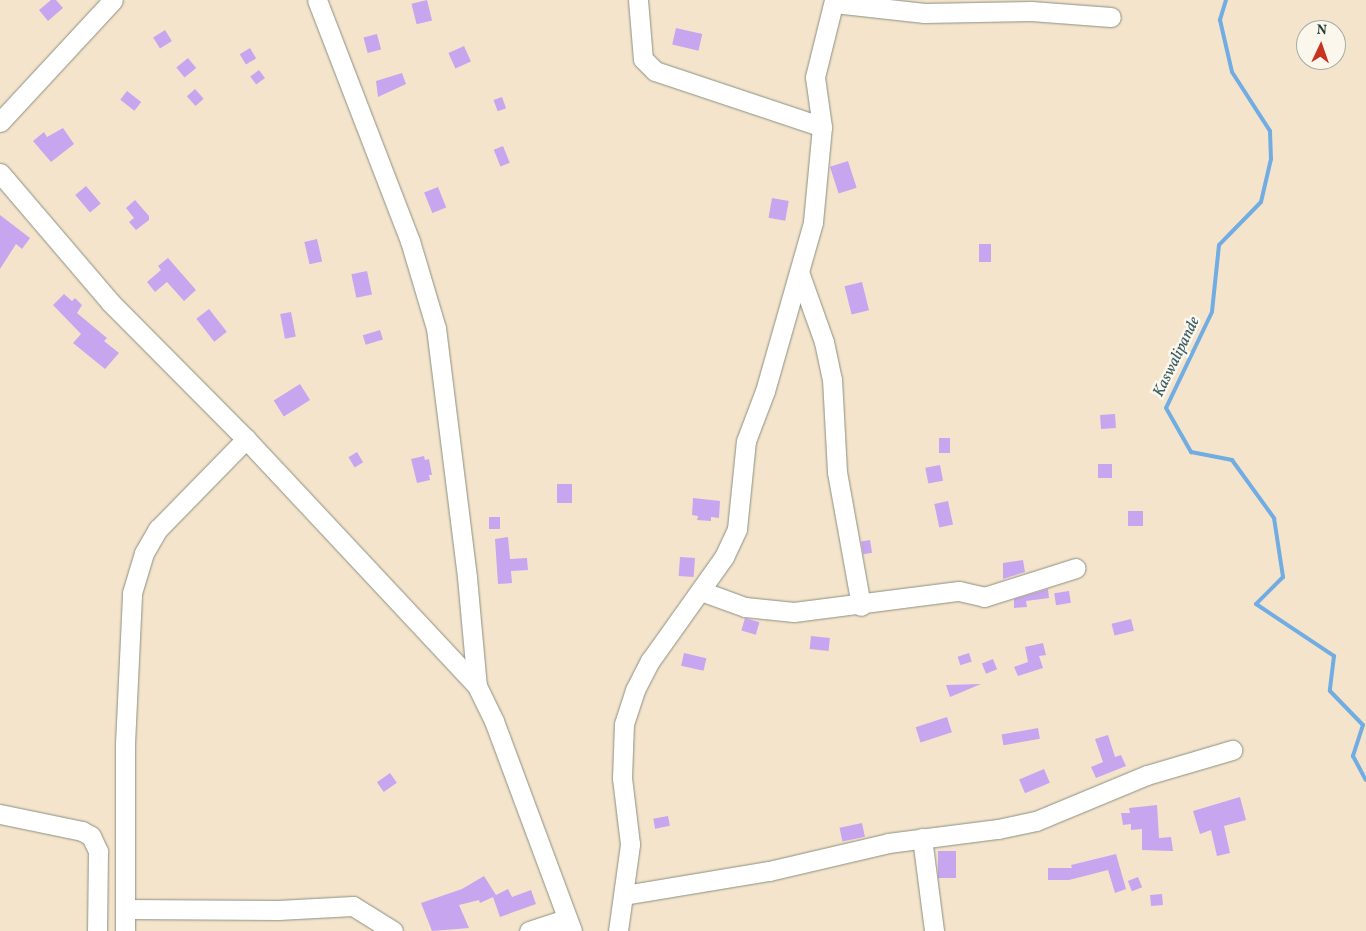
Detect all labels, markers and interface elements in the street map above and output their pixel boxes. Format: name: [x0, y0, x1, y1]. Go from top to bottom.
north arrow: [1296, 20, 1346, 70]
text: N: [1316, 21, 1327, 40]
water label: Kaswalipande: [1149, 314, 1205, 400]

